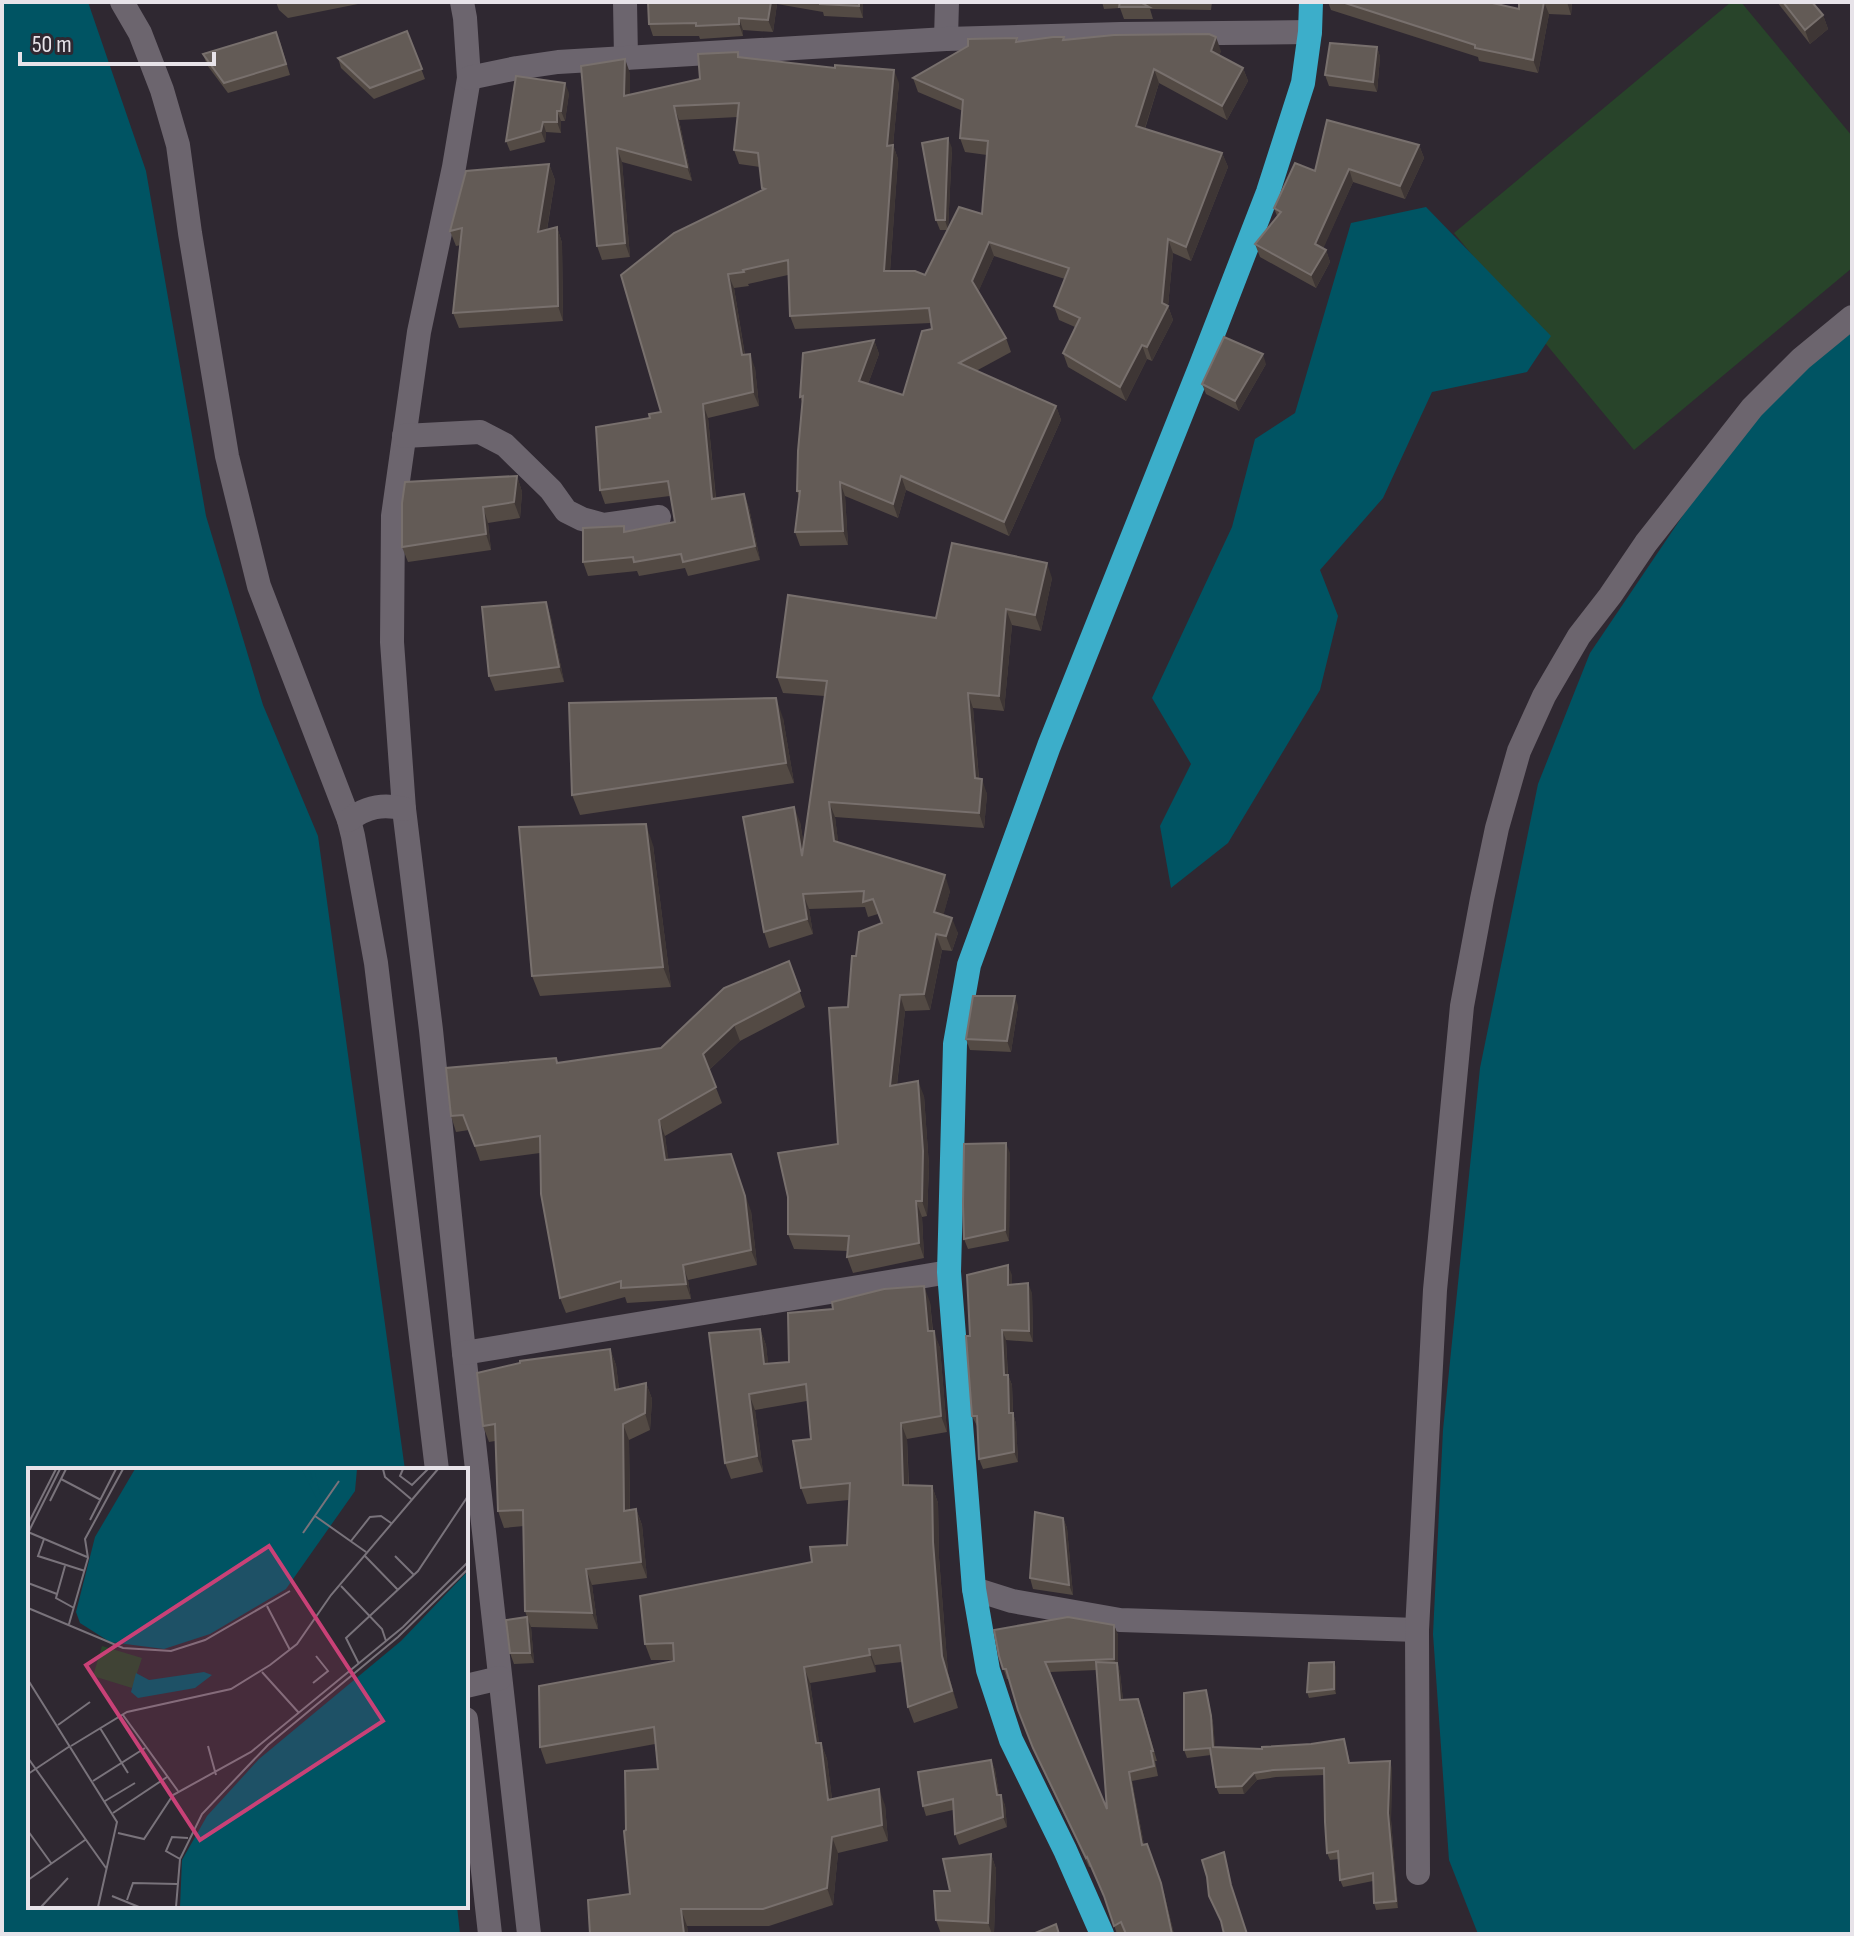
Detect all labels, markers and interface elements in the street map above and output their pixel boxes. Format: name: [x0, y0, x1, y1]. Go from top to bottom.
scale bar: [20, 16, 214, 66]
text: 50 m: [32, 30, 72, 59]
inset map: [28, 1468, 468, 1908]

